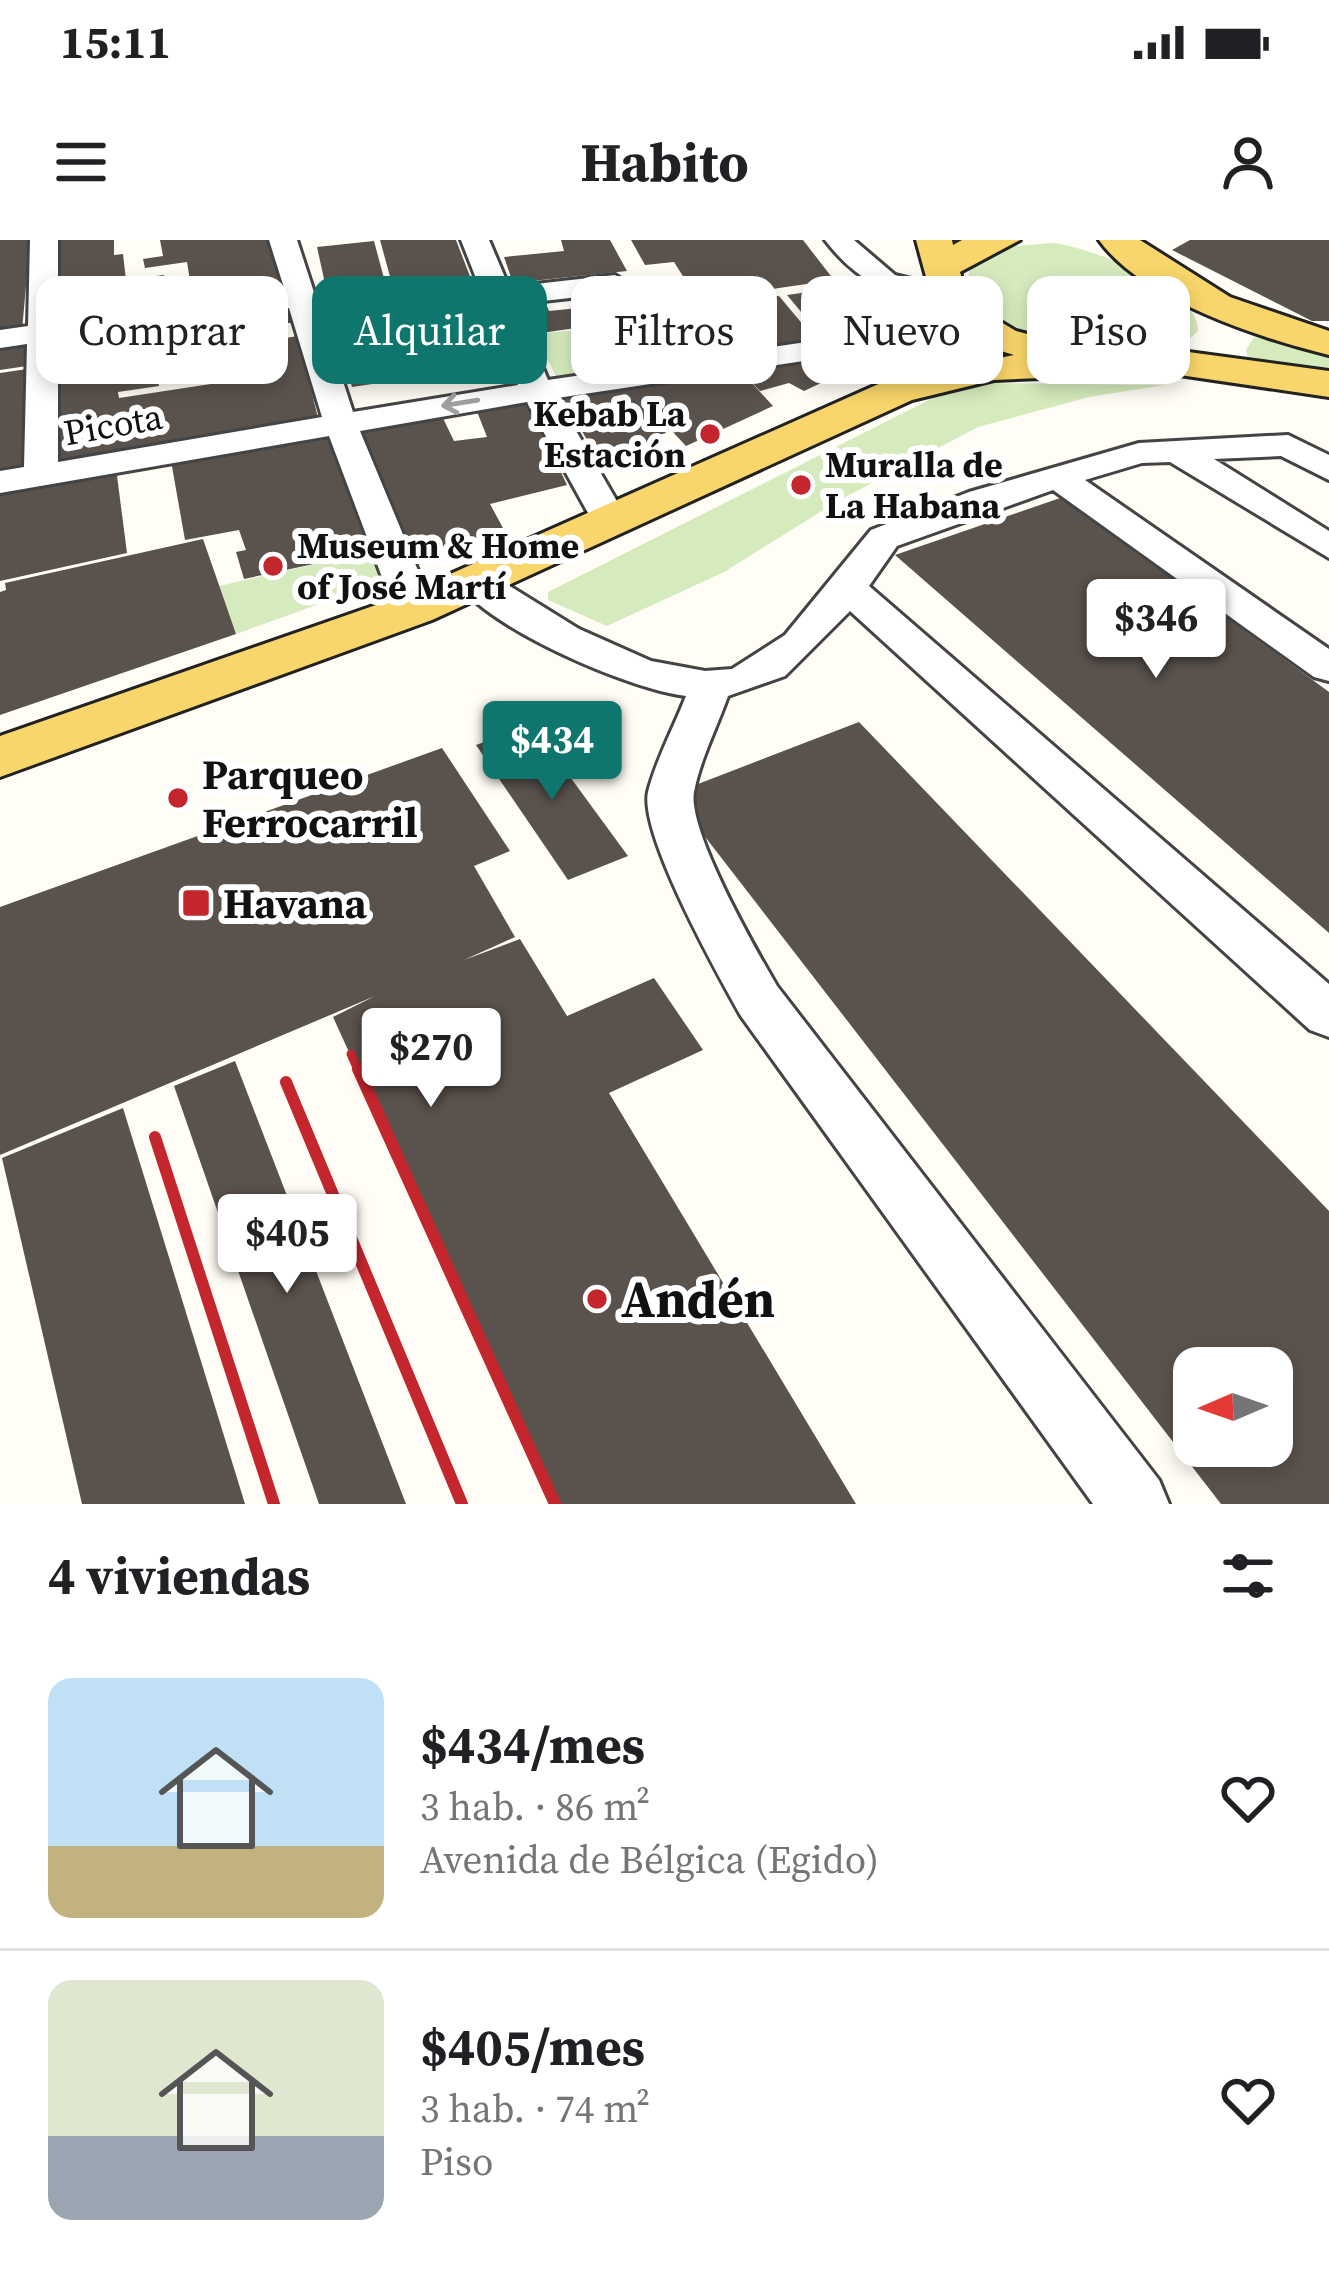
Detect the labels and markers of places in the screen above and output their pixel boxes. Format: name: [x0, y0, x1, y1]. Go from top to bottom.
place label: Kebab La Estación: [533, 389, 687, 479]
marker: Kebab La Estación: [697, 421, 723, 447]
place label: Muralla de La Habana: [825, 440, 1003, 530]
marker: Muralla de La Habana: [788, 472, 814, 498]
place label: Museum & Home of José Martí: [297, 521, 579, 611]
marker: Museum & Home of José Martí: [260, 553, 286, 579]
pin: $346: [1085, 579, 1227, 681]
pin: $434: [481, 701, 623, 803]
place label: Parqueo Ferrocarril: [202, 745, 418, 851]
marker: Parqueo Ferrocarril: [165, 785, 191, 811]
place label: Havana: [223, 874, 368, 932]
marker: Havana: [180, 887, 212, 919]
pin: $270: [360, 1008, 502, 1110]
pin: $405: [216, 1194, 358, 1296]
place label: Andén: [621, 1264, 775, 1334]
marker: Andén: [584, 1286, 610, 1312]

